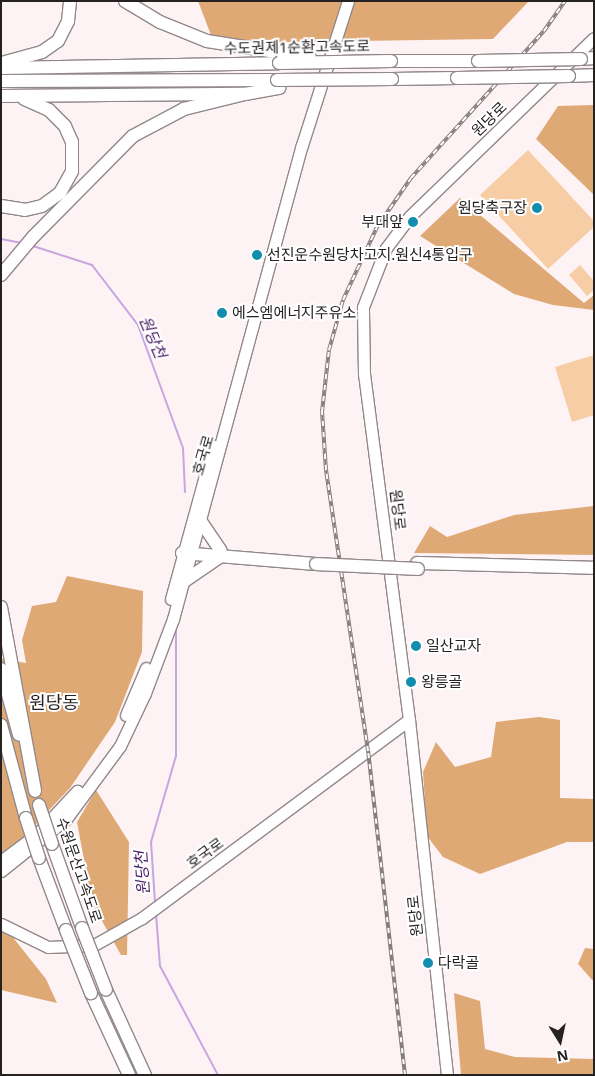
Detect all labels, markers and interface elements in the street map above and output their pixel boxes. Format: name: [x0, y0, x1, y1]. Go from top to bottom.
street label: 수도권제1순환고속도로: [224, 37, 370, 57]
street label: 원당로: [468, 98, 510, 140]
place label: 원당축구장: [458, 199, 527, 217]
marker: 원당축구장: [531, 202, 543, 214]
place label: 부대앞: [362, 213, 403, 231]
marker: 부대앞: [407, 216, 419, 228]
place label: 선진운수원당차고지.원신4통입구: [267, 246, 473, 264]
marker: 선진운수원당차고지.원신4통입구: [251, 249, 263, 261]
place label: 에스엠에너지주유소: [232, 304, 356, 322]
marker: 에스엠에너지주유소: [216, 307, 228, 319]
water label: 원당천: [136, 313, 170, 361]
street label: 호국로: [189, 433, 217, 477]
street label: 원당로: [387, 488, 409, 532]
place label: 일산교자: [426, 637, 481, 655]
marker: 일산교자: [410, 640, 422, 652]
place label: 왕릉골: [421, 673, 462, 691]
marker: 왕릉골: [405, 676, 417, 688]
district label: 원당동: [29, 691, 79, 713]
street label: 수원문산고속도로: [53, 815, 105, 925]
street label: 호국로: [183, 834, 227, 872]
water label: 원당천: [131, 850, 153, 896]
street label: 원당로: [404, 894, 426, 938]
place label: 다락골: [438, 954, 479, 972]
marker: 다락골: [422, 957, 434, 969]
north arrow: [535, 1016, 585, 1066]
text: N: [555, 1046, 570, 1067]

